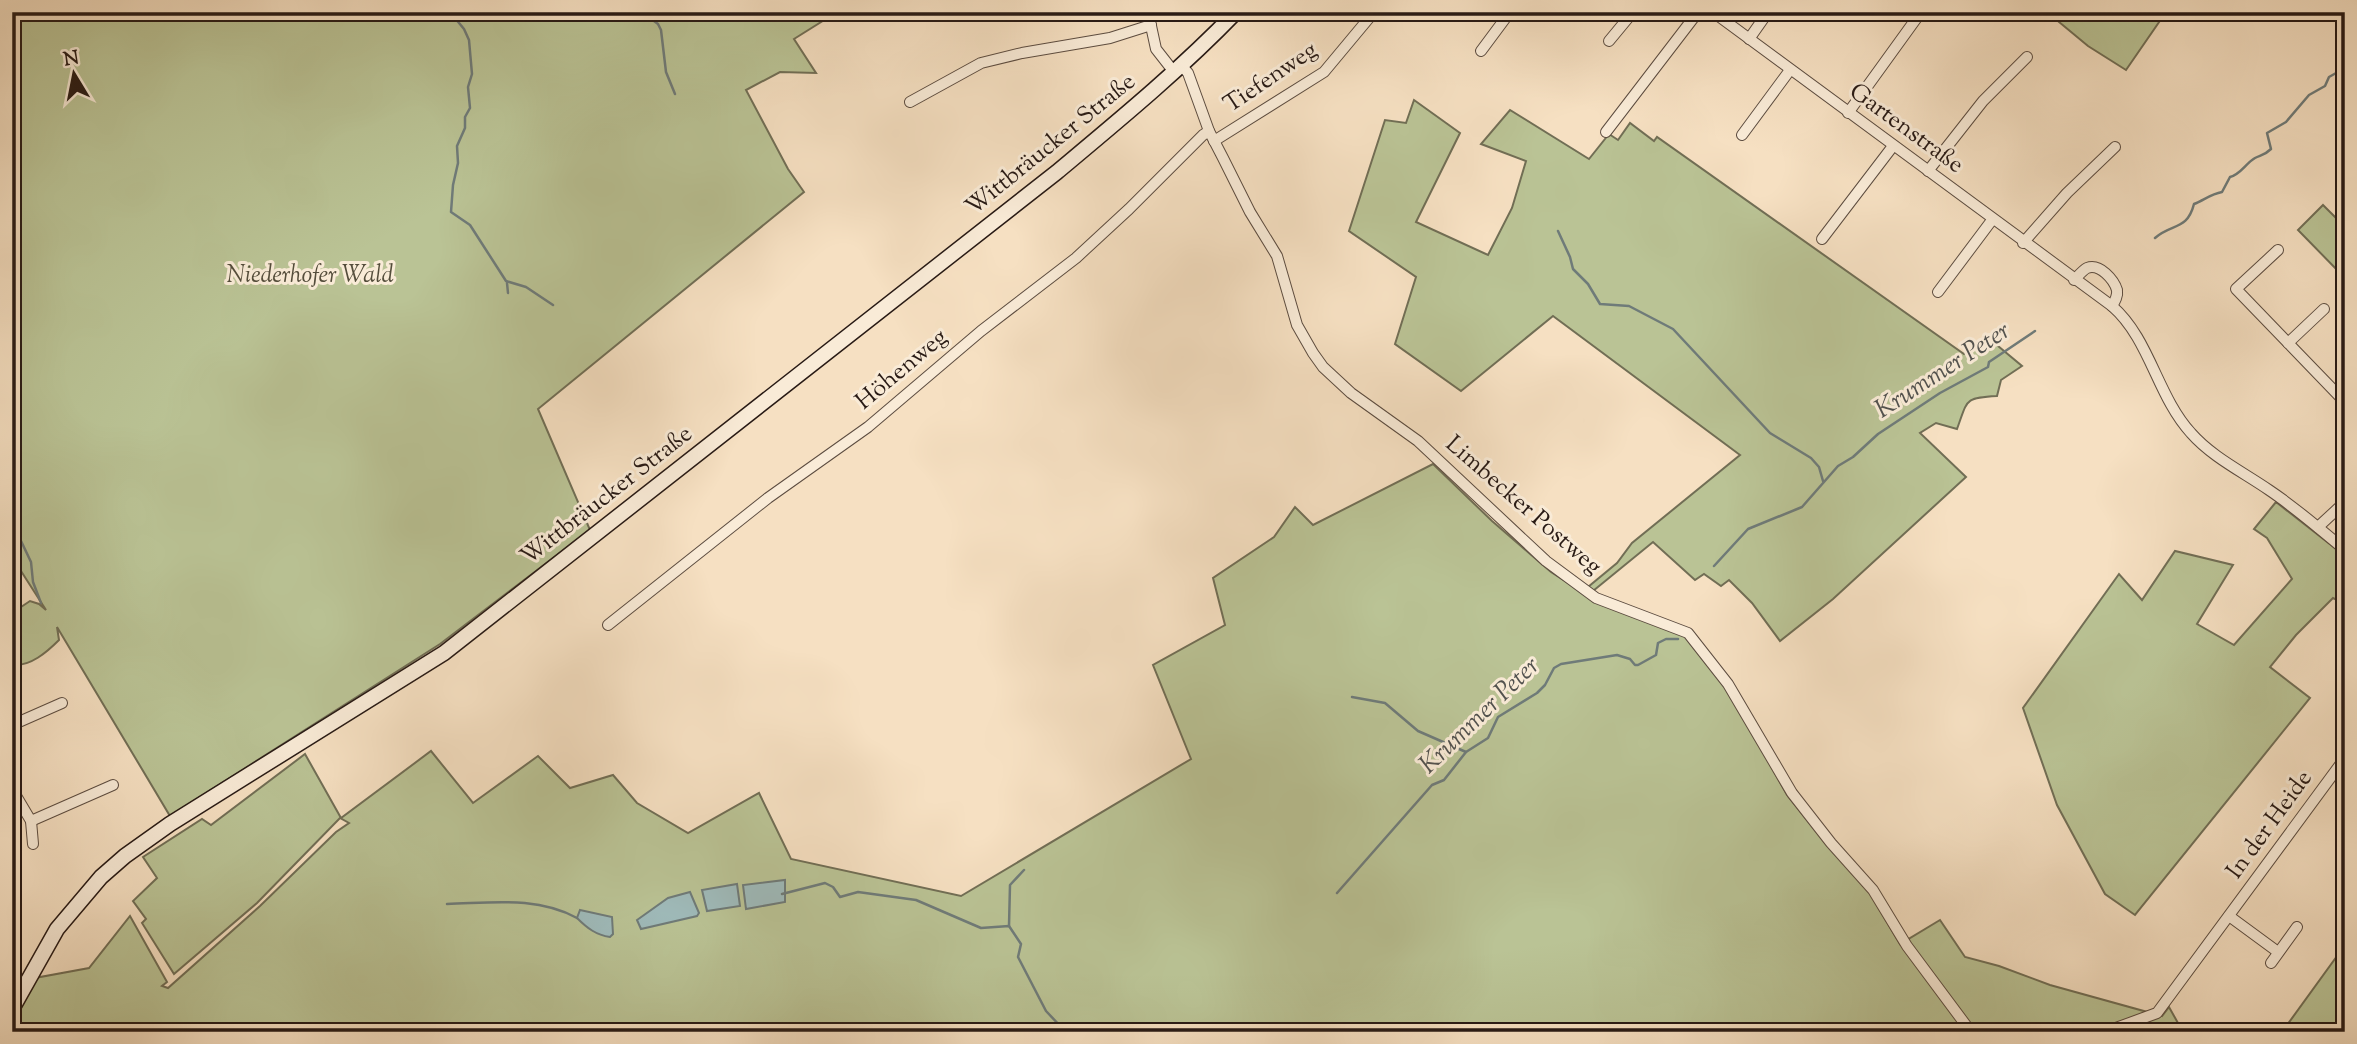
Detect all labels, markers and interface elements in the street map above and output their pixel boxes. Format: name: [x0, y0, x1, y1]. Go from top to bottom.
street label: Tiefenweg: [1217, 34, 1325, 122]
north arrow: [38, 38, 108, 108]
text: N: [62, 45, 81, 74]
street label: Wittbräucker Straße: [959, 66, 1143, 224]
street label: Gartenstraße: [1842, 76, 1970, 182]
park label: Niederhofer Wald: [226, 259, 394, 293]
water label: Krummer Peter: [1868, 313, 2018, 429]
street label: Höhenweg: [849, 321, 956, 419]
street label: Wittbräucker Straße: [514, 418, 700, 574]
street label: Limbecker Postweg: [1437, 428, 1609, 584]
water label: Krummer Peter: [1411, 649, 1549, 783]
street label: In der Heide: [2219, 764, 2321, 886]

